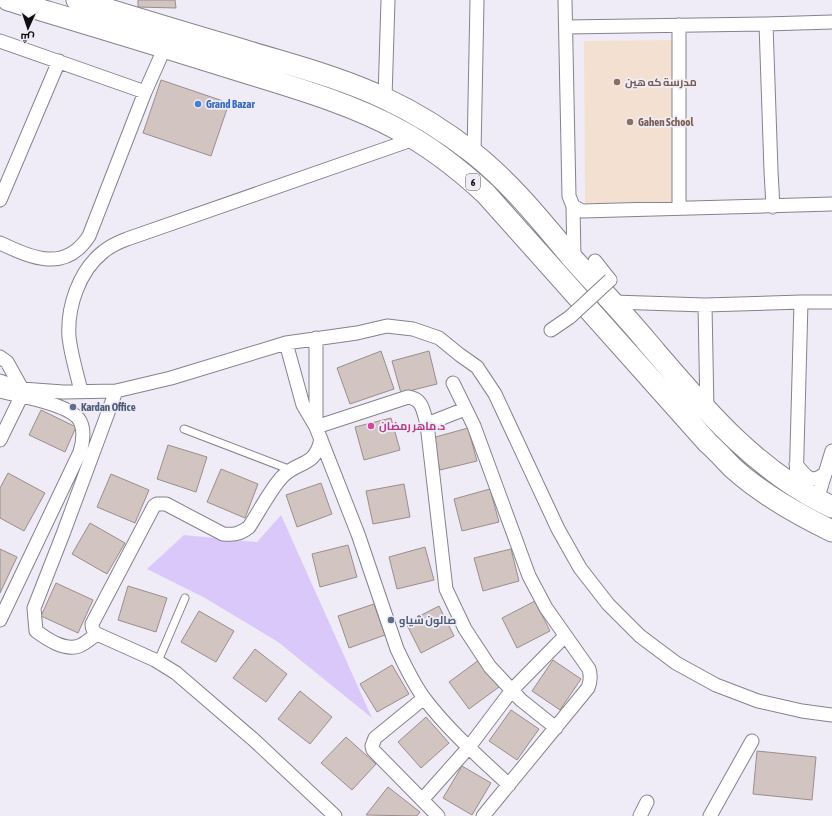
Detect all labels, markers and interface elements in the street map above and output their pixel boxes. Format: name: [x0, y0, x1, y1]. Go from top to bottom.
north arrow: [8, 8, 48, 48]
text: ش: [20, 31, 35, 44]
place label: مدرسة كه هين: [625, 76, 697, 89]
marker: مدرسة كه هين: [612, 77, 622, 87]
place label: Grand Bazar: [206, 98, 255, 110]
marker: Grand Bazar: [193, 99, 203, 109]
place label: Gahen School: [638, 116, 694, 128]
marker: Gahen School: [625, 117, 635, 127]
road number: 6: [466, 174, 480, 190]
place label: Kardan Office: [81, 401, 136, 413]
marker: Kardan Office: [68, 402, 78, 412]
place label: د. ماهر رمضان: [379, 420, 445, 433]
marker: د. ماهر رمضان: [366, 421, 376, 431]
place label: صالون شياو: [399, 614, 456, 628]
marker: صالون شياو: [386, 615, 396, 625]

